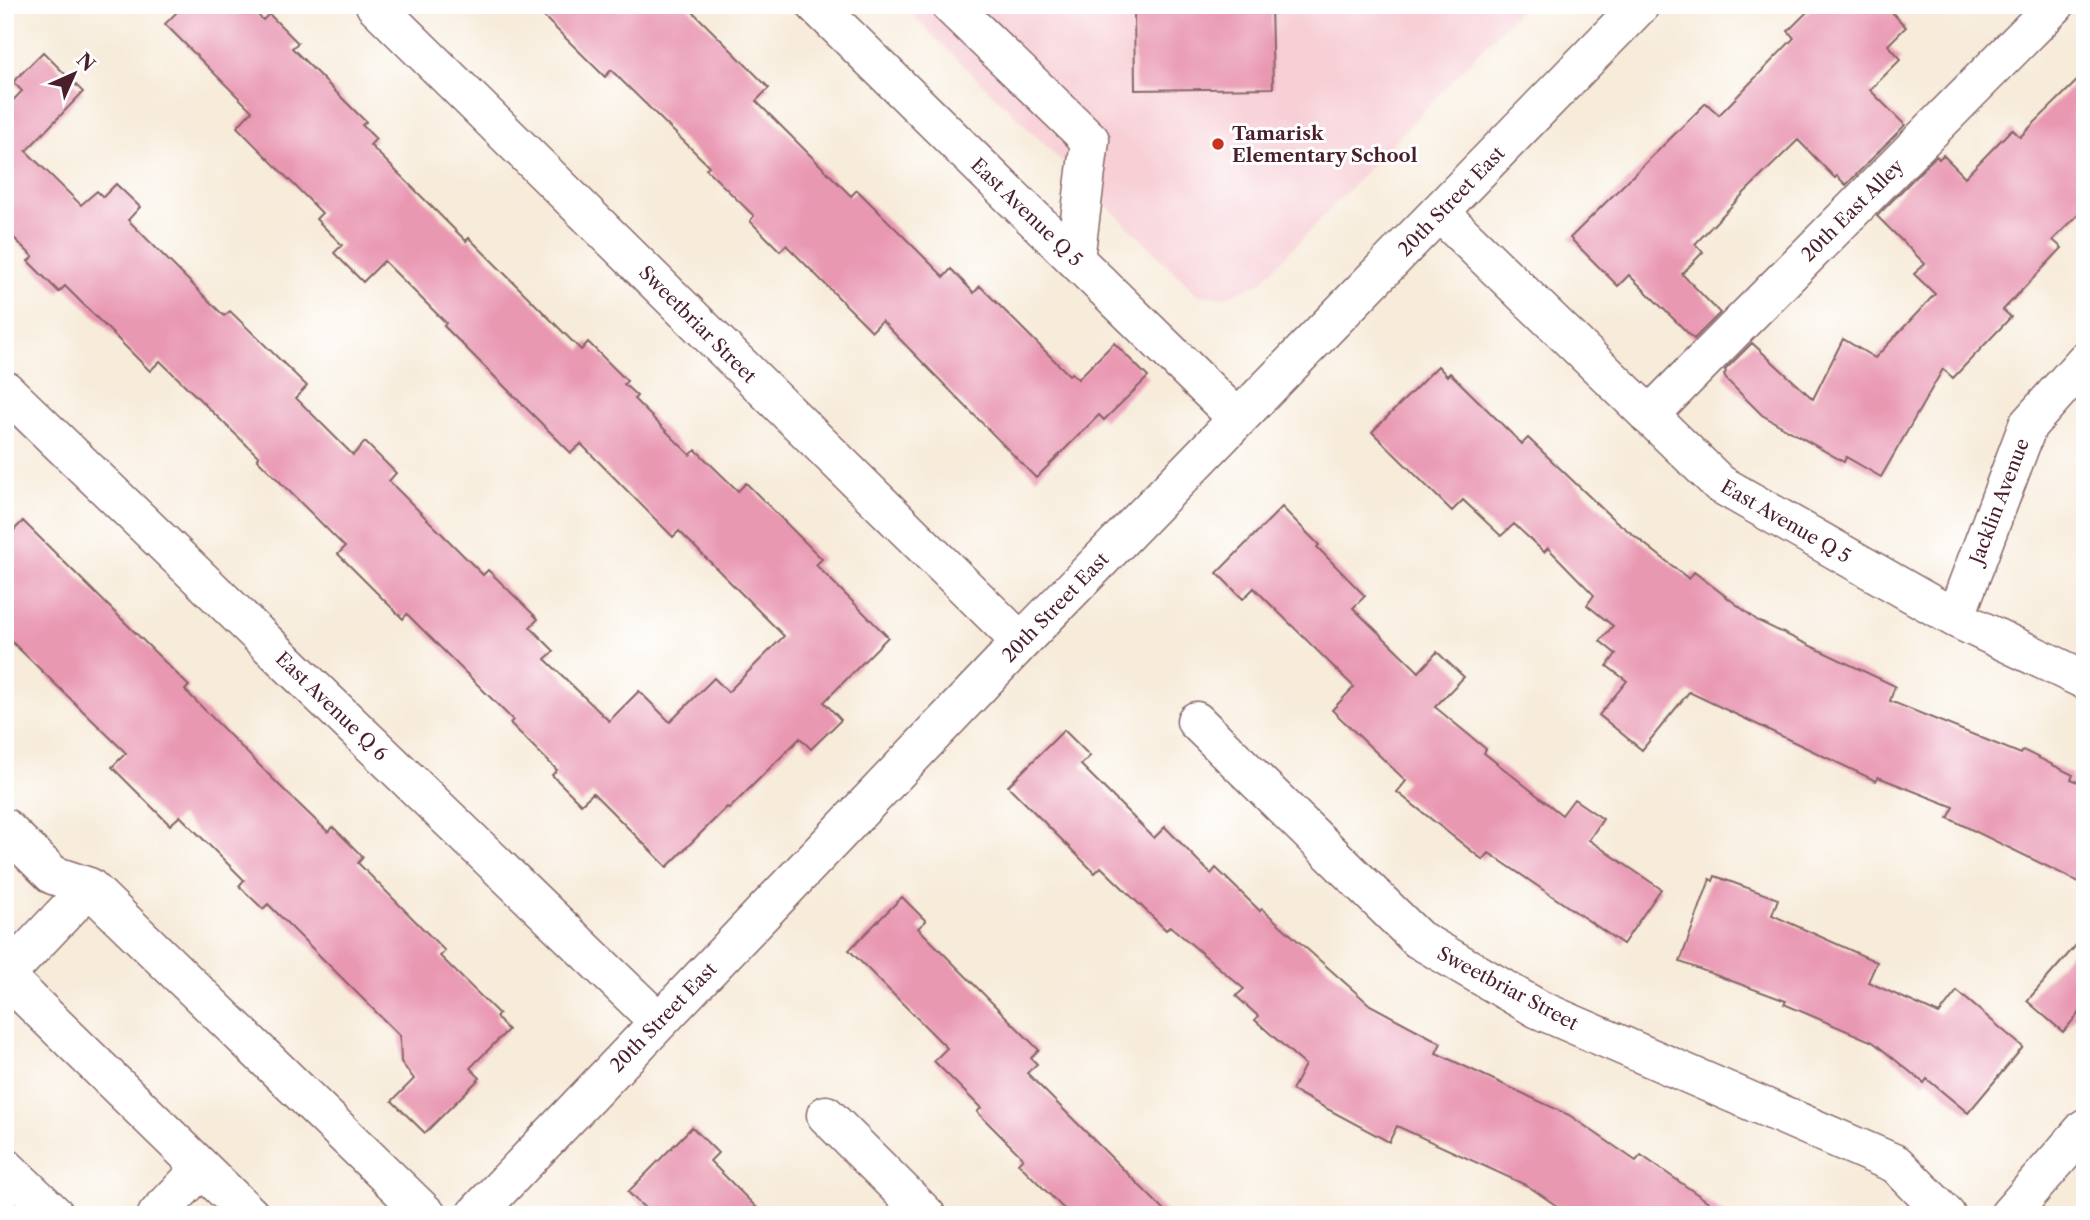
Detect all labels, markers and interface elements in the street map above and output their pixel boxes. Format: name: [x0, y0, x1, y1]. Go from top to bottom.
north arrow: [38, 38, 108, 108]
text: N: [72, 48, 100, 76]
place label: Tamarisk Elementary School: [1232, 122, 1418, 167]
marker: Tamarisk Elementary School: [1210, 136, 1226, 152]
street label: 20th Street East: [1393, 142, 1510, 261]
street label: East Avenue Q 5: [966, 153, 1087, 271]
street label: 20th East Alley: [1796, 154, 1909, 266]
street label: Sweetbriar Street: [634, 261, 761, 388]
street label: Jacklin Avenue: [1964, 435, 2034, 570]
street label: East Avenue Q 5: [1717, 475, 1855, 568]
street label: 20th Street East: [997, 548, 1114, 667]
street label: East Avenue Q 6: [271, 647, 392, 766]
street label: Sweetbriar Street: [1433, 942, 1582, 1035]
street label: 20th Street East: [605, 958, 722, 1077]

